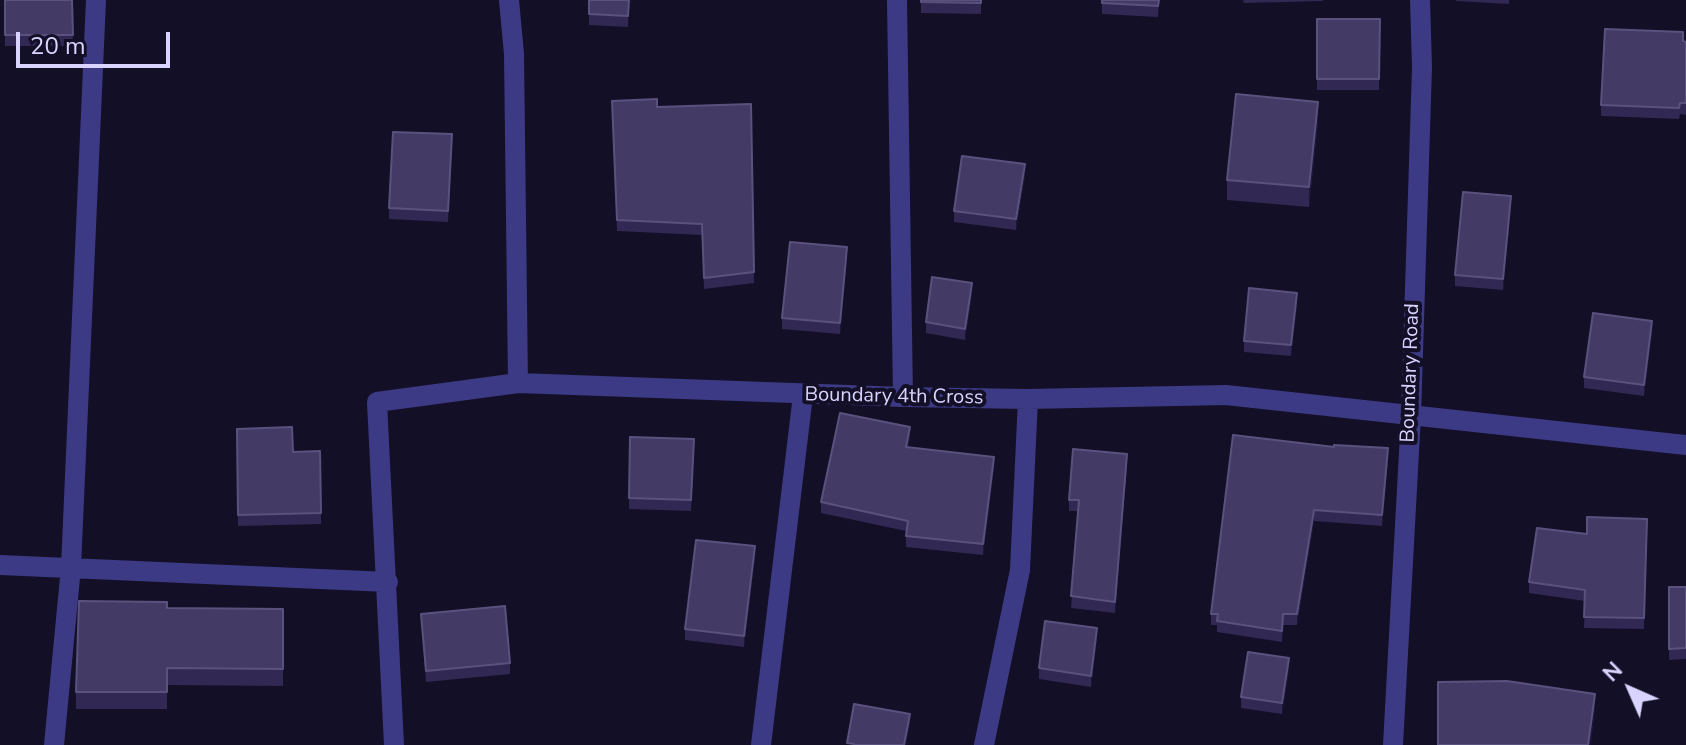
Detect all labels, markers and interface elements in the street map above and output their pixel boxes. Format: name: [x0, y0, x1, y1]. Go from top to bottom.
scale bar: [20, 16, 174, 66]
text: 20 m: [30, 30, 86, 62]
street label: Boundary Road: [1397, 303, 1425, 443]
street label: Boundary 4th Cross: [804, 383, 984, 411]
north arrow: [1590, 649, 1670, 729]
text: N: [1597, 656, 1629, 688]

